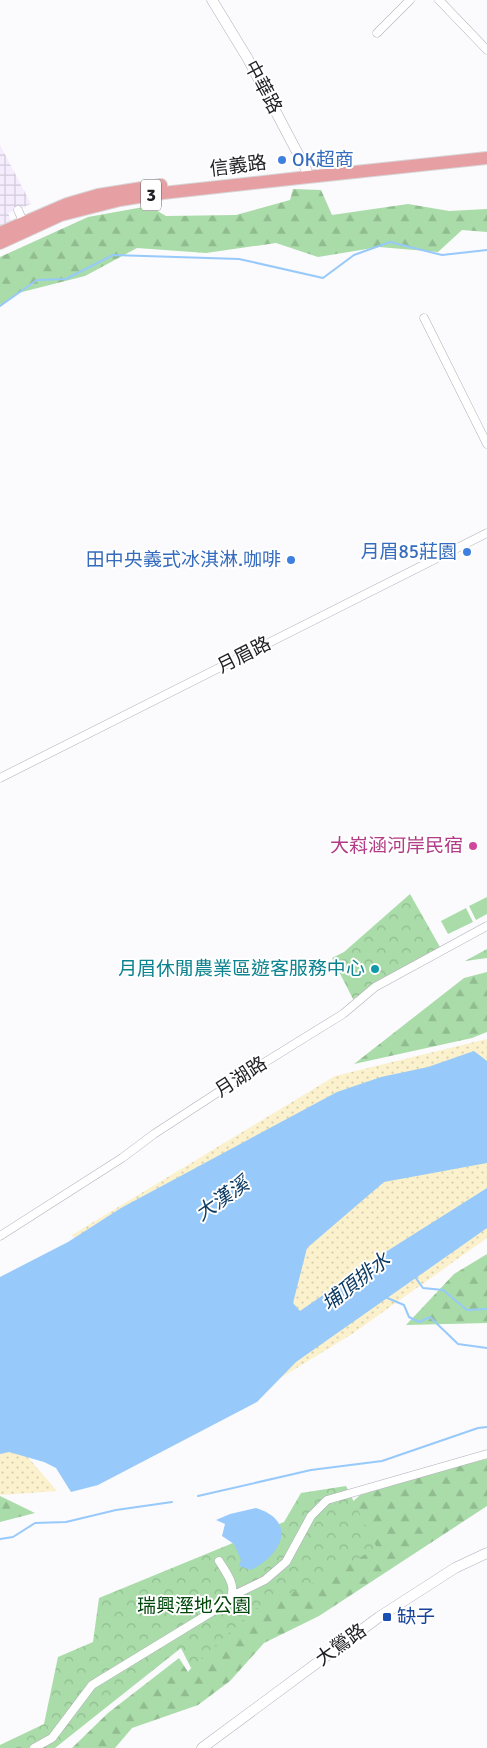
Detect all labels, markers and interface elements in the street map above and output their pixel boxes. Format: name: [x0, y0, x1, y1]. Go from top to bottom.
street label: 中華路: [239, 56, 287, 118]
place label: OK超商: [292, 148, 354, 172]
street label: 信義路: [208, 151, 268, 181]
marker: OK超商: [276, 154, 288, 166]
road number: 3: [141, 180, 161, 210]
place label: 月眉85莊園: [360, 540, 457, 564]
marker: 月眉85莊園: [461, 546, 473, 558]
place label: 田中央義式冰淇淋.咖啡: [86, 548, 281, 572]
marker: 田中央義式冰淇淋.咖啡: [285, 554, 297, 566]
street label: 月眉路: [213, 631, 275, 679]
place label: 大嵙涵河岸民宿: [330, 834, 463, 858]
marker: 大嵙涵河岸民宿: [467, 840, 479, 852]
place label: 月眉休閒農業區遊客服務中心: [118, 957, 365, 981]
marker: 月眉休閒農業區遊客服務中心: [369, 963, 381, 975]
street label: 月湖路: [211, 1051, 271, 1103]
water label: 大漢溪: [190, 1170, 256, 1226]
water label: 埔頂排水: [317, 1247, 396, 1316]
park label: 瑞興溼地公園: [137, 1594, 251, 1618]
place label: 缺子: [397, 1605, 435, 1629]
marker: 缺子: [381, 1611, 393, 1623]
street label: 大鶯路: [311, 1619, 371, 1671]

